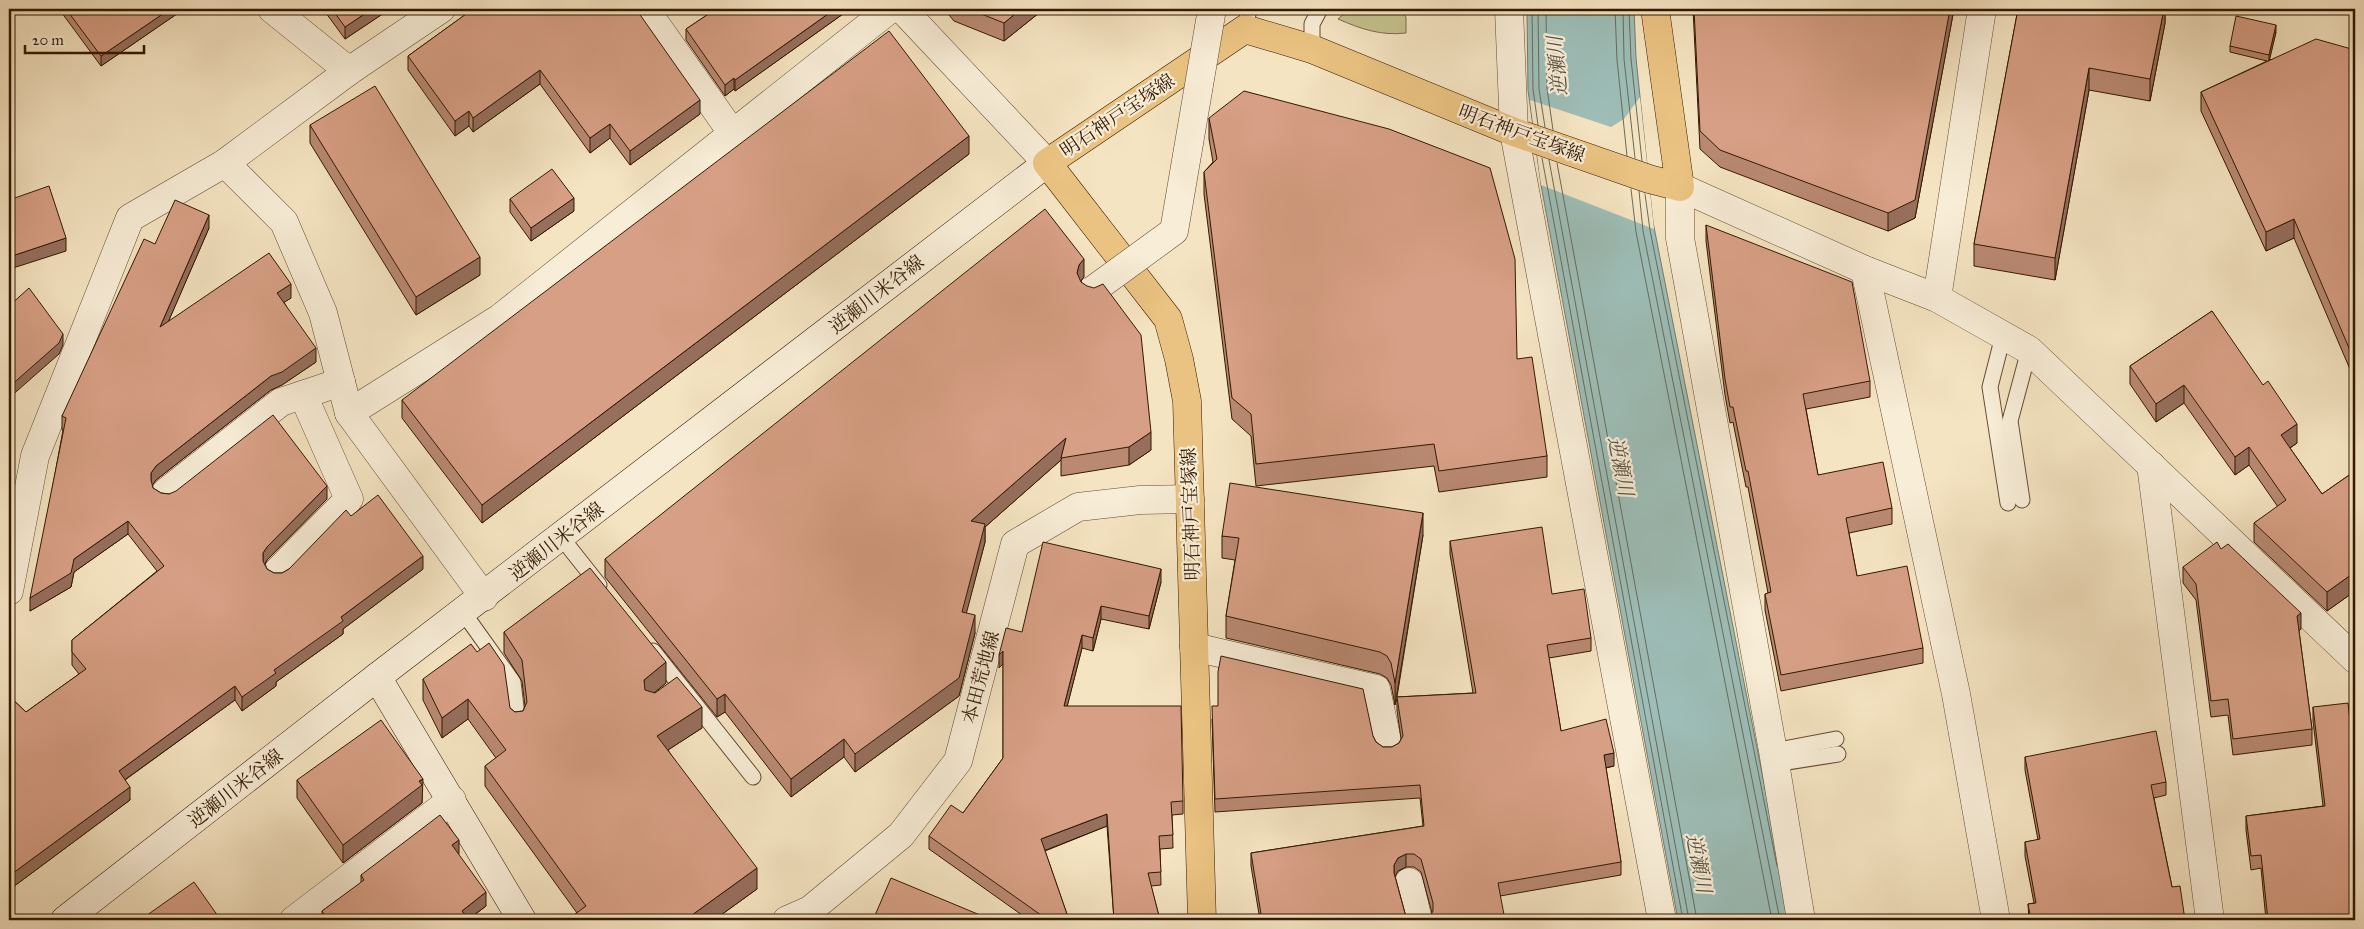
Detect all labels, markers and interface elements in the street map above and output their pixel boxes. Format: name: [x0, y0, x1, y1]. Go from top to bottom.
scale bar: [25, 22, 144, 54]
text: 20 m: [32, 31, 64, 49]
water label: 逆瀬川: [1542, 33, 1572, 97]
street label: 明石神戸宝塚線: [1056, 69, 1179, 162]
street label: 明石神戸宝塚線: [1455, 100, 1588, 167]
street label: 逆瀬川米谷線: [824, 250, 928, 339]
water label: 逆瀬川: [1603, 434, 1639, 500]
street label: 明石神戸宝塚線: [1177, 447, 1204, 581]
street label: 逆瀬川米谷線: [504, 497, 608, 586]
street label: 本田荒地線: [957, 628, 1004, 726]
street label: 逆瀬川米谷線: [183, 744, 287, 833]
water label: 逆瀬川: [1681, 831, 1717, 897]

